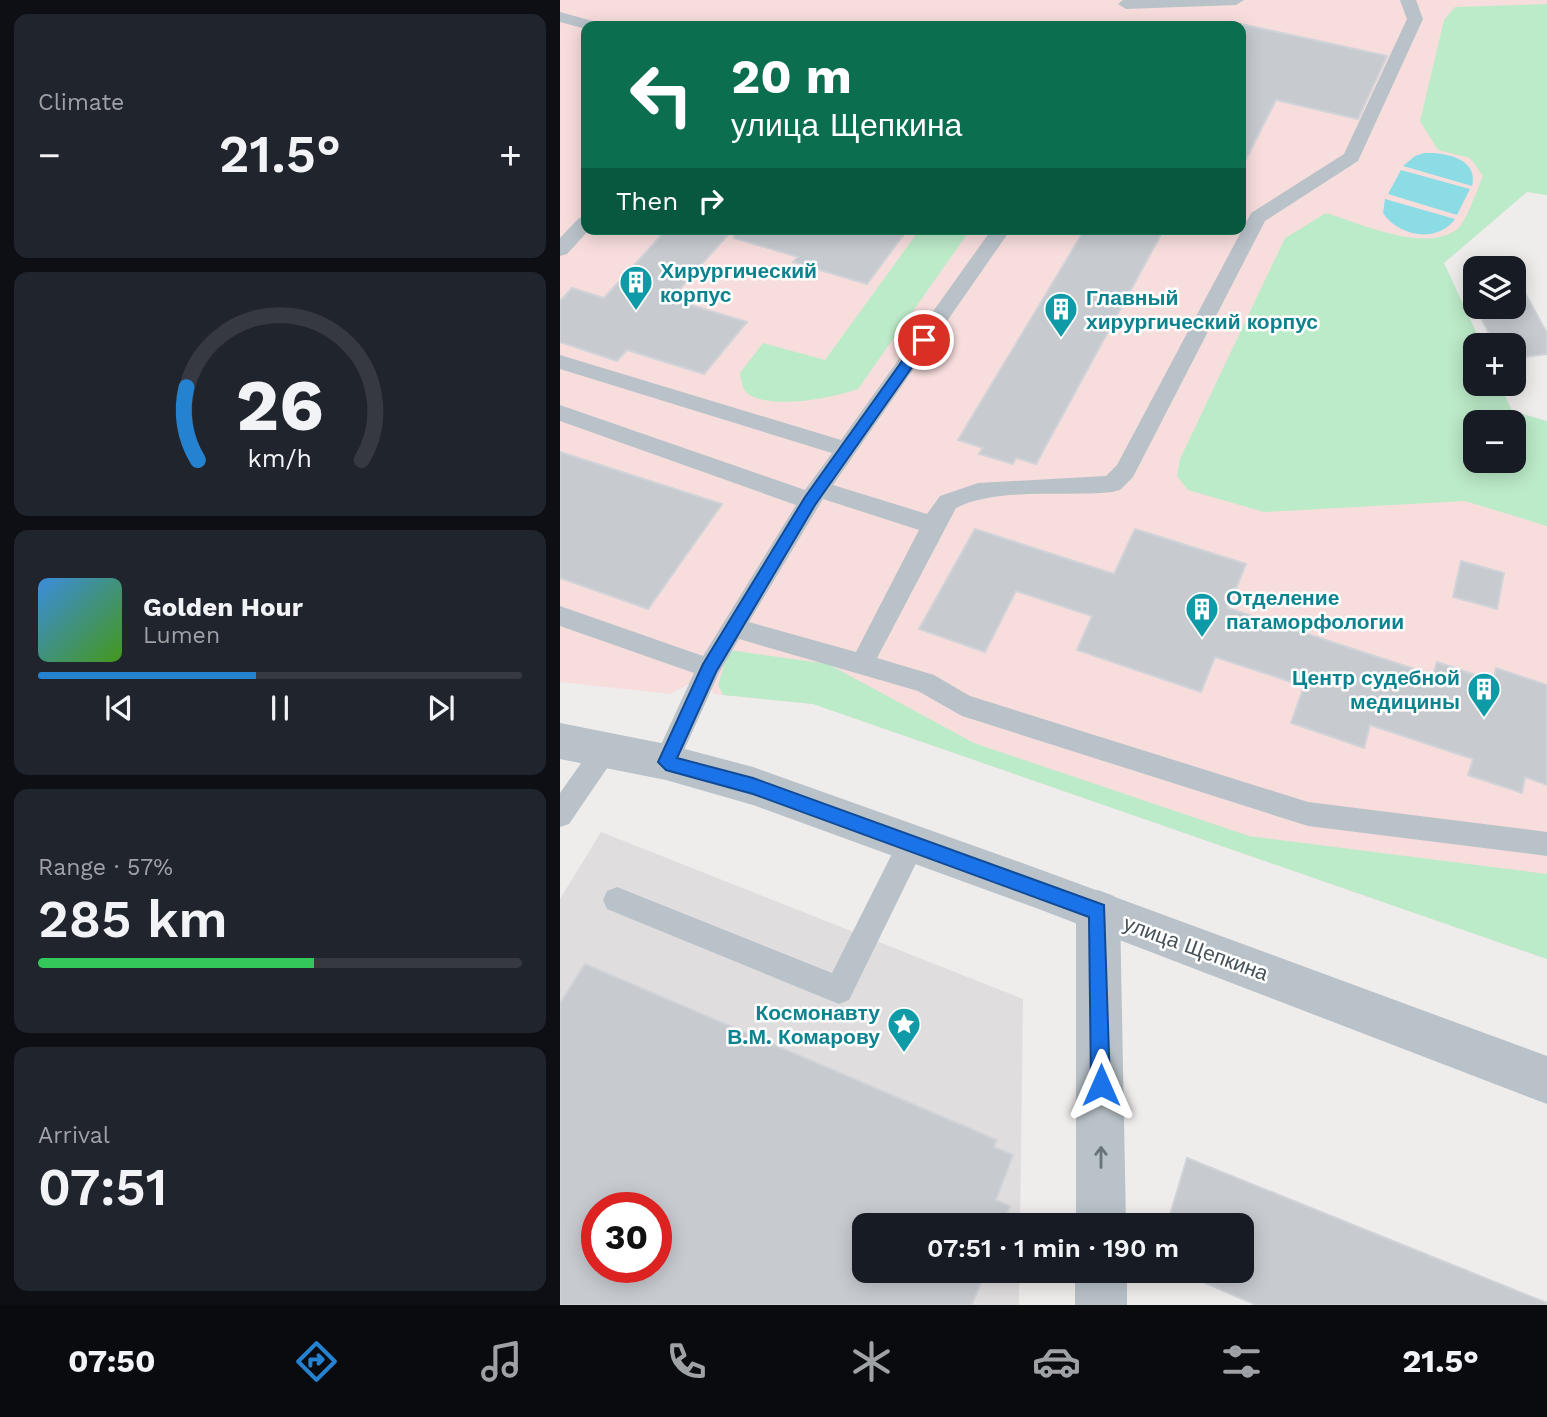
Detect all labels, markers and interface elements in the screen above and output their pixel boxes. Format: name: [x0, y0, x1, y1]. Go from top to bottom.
text: 20 m: [731, 47, 852, 105]
icon: left: [616, 49, 707, 140]
text: Climate: [38, 89, 124, 116]
text: улица Щепкина: [731, 106, 962, 144]
text: 21.5°: [219, 124, 341, 185]
text: −: [38, 133, 61, 177]
text: +: [499, 133, 522, 177]
icon: right: [692, 182, 730, 220]
text: Then: [616, 186, 678, 216]
map controls: [1463, 256, 1526, 473]
button: layers: [1463, 256, 1526, 319]
place label: Хирургический корпус: [660, 258, 817, 307]
building icon: Хирургический корпус: [617, 263, 655, 312]
place label: Главный хирургический корпус: [1086, 285, 1318, 334]
building icon: Главный хирургический корпус: [1042, 290, 1080, 339]
pin: [894, 310, 954, 370]
icon: arrive: [905, 321, 943, 359]
button: +: [1463, 333, 1526, 396]
text: 26: [236, 363, 324, 449]
button: −: [1463, 410, 1526, 473]
text: km/h: [248, 444, 312, 473]
place label: Отделение патаморфологии: [1226, 585, 1404, 634]
building icon: Отделение патаморфологии: [1183, 590, 1221, 639]
text: Golden Hour: [143, 592, 303, 622]
text: Lumen: [143, 622, 220, 649]
place label: Центр судебной медицины: [1292, 665, 1460, 714]
building icon: Центр судебной медицины: [1465, 670, 1503, 719]
icon: previous: [100, 689, 138, 727]
icon: pause: [261, 689, 299, 727]
icon: next: [422, 689, 460, 727]
text: Range · 57%: [38, 854, 173, 881]
text: 285 km: [38, 889, 228, 950]
street label: улица Щепкина: [1120, 910, 1272, 986]
place label: Космонавту В.М. Комарову: [727, 1000, 880, 1049]
place icon: Космонавту В.М. Комарову: [885, 1005, 923, 1054]
position arrow: [1064, 1048, 1138, 1122]
text: Arrival: [38, 1122, 110, 1149]
one-way arrow: [1094, 1146, 1108, 1169]
text: 07:51: [38, 1157, 167, 1218]
speed limit sign: 30: [581, 1192, 672, 1283]
text: 07:51 · 1 min · 190 m: [927, 1233, 1179, 1263]
icon: directions: [292, 1337, 341, 1386]
icon: music: [477, 1337, 526, 1386]
icon: phone: [662, 1337, 711, 1386]
icon: climate: [847, 1337, 896, 1386]
icon: car: [1032, 1337, 1081, 1386]
icon: filters: [1217, 1337, 1266, 1386]
text: 07:50: [68, 1342, 156, 1380]
text: 21.5°: [1402, 1342, 1479, 1380]

